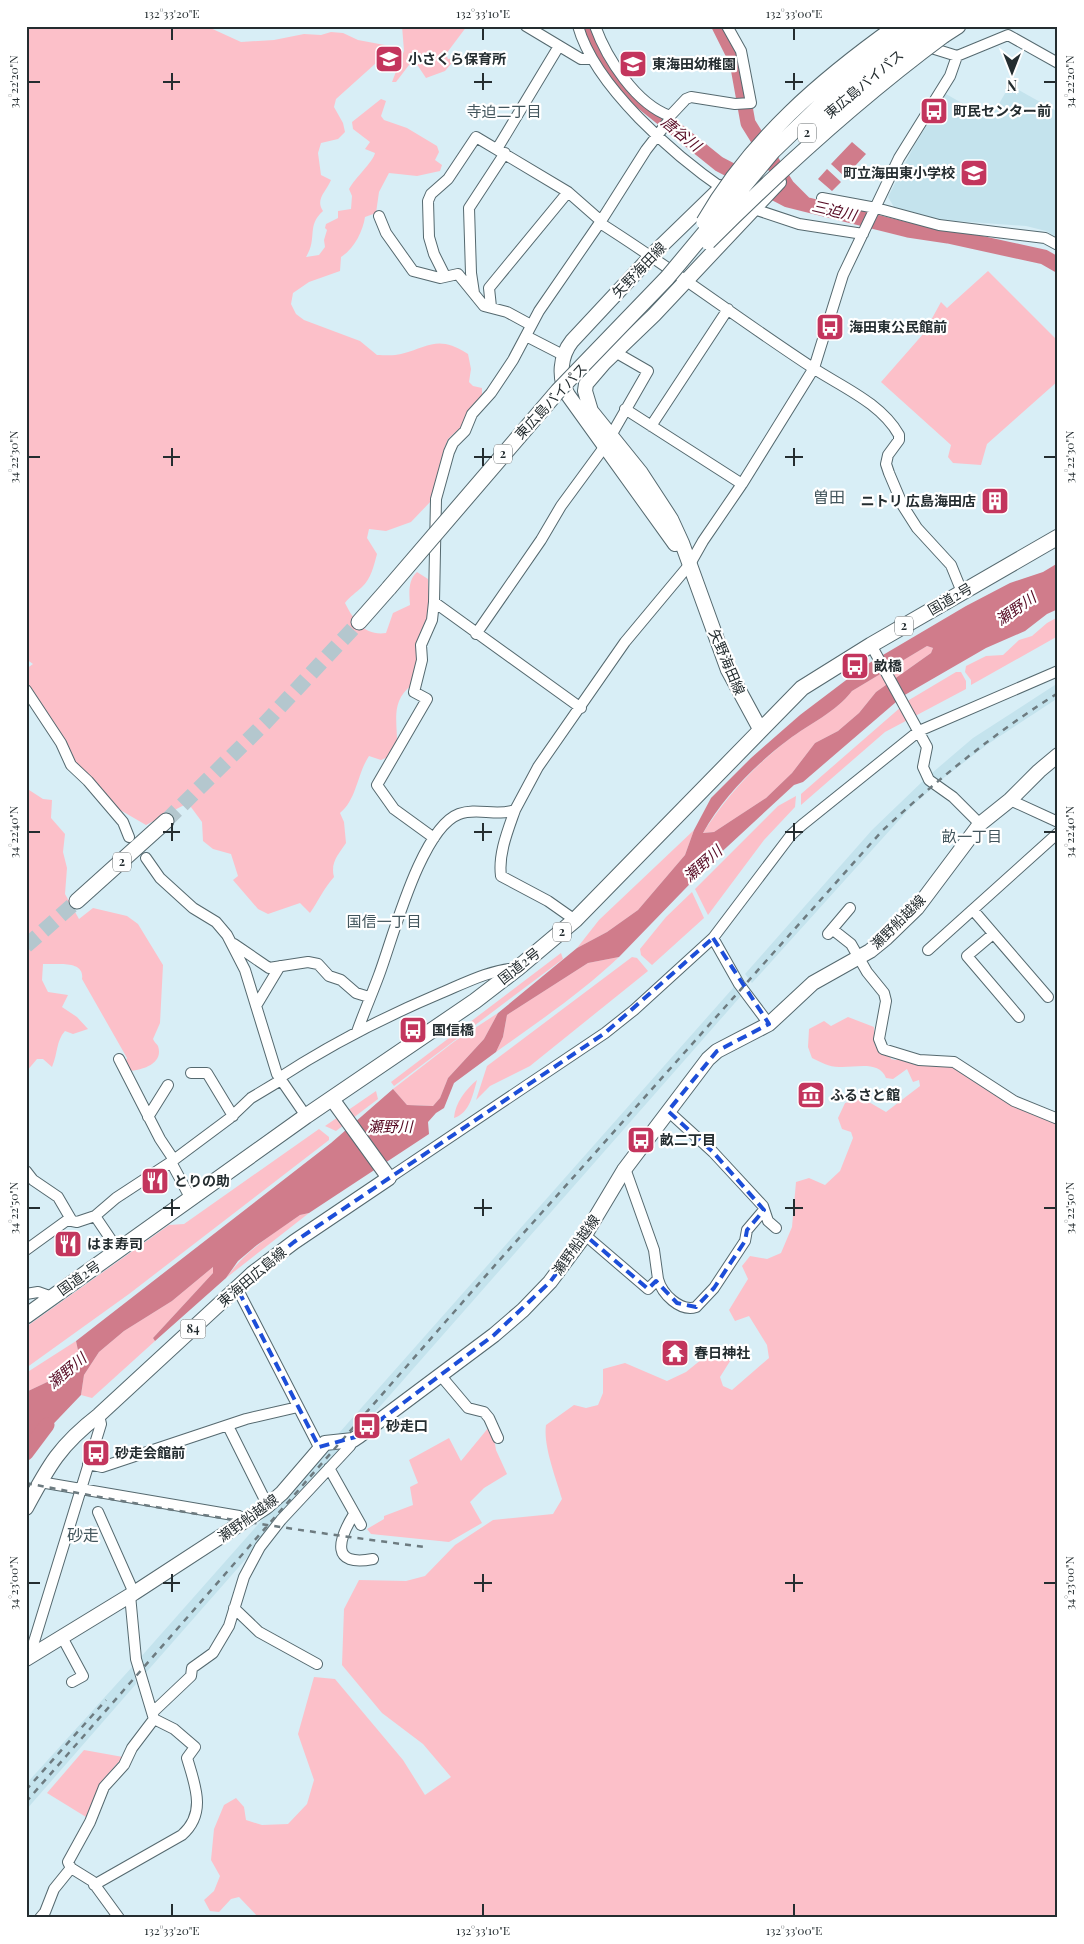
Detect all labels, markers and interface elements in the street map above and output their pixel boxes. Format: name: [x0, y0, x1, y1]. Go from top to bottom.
text: 132°33'20"E: [144, 5, 200, 21]
text: 132°33'10"E: [456, 5, 510, 21]
text: 132°33'00"E: [766, 5, 822, 21]
school or university icon: 小さくら保育所: [374, 44, 404, 74]
street label: 東広島バイパス: [820, 45, 907, 122]
north arrow: [986, 48, 1036, 98]
place label: 小さくら保育所: [408, 49, 506, 68]
school or university icon: 東海田幼稚園: [618, 49, 648, 79]
place label: 東海田幼稚園: [652, 54, 736, 73]
text: 34°22'20"N: [5, 55, 21, 109]
text: 34°22'20"N: [1061, 55, 1077, 109]
text: N: [1007, 76, 1017, 95]
bus stop icon: 町民センター前: [919, 96, 949, 126]
district label: 寺迫二丁目: [466, 101, 542, 121]
place label: 町民センター前: [953, 101, 1051, 120]
water label: 唐谷川: [658, 111, 707, 156]
road number: 2: [798, 124, 816, 142]
school or university icon: 町立海田東小学校: [959, 158, 989, 188]
place label: 町立海田東小学校: [843, 163, 955, 182]
water label: 三迫川: [810, 195, 860, 225]
street label: 矢野海田線: [607, 238, 670, 301]
bus stop icon: 海田東公民館前: [815, 312, 845, 342]
place label: 海田東公民館前: [849, 317, 947, 336]
street label: 東広島バイパス: [510, 358, 591, 443]
text: 34°22'30"N: [5, 430, 21, 483]
text: 34°22'30"N: [1061, 430, 1077, 483]
road number: 2: [494, 444, 512, 464]
district label: 曽田: [813, 486, 845, 507]
building icon: ニトリ 広島海田店: [980, 486, 1010, 516]
place label: ニトリ 広島海田店: [861, 491, 976, 510]
street label: 国道2号: [924, 578, 976, 619]
water label: 瀬野川: [991, 586, 1041, 629]
road number: 2: [895, 616, 913, 636]
street label: 矢野海田線: [705, 626, 750, 698]
bus stop icon: 畝橋: [840, 651, 870, 681]
place label: 畝橋: [874, 656, 902, 675]
text: 34°22'40"N: [5, 805, 21, 858]
text: 34°22'40"N: [1061, 805, 1077, 858]
district label: 畝一丁目: [942, 826, 1002, 846]
water label: 瀬野川: [679, 839, 727, 886]
road number: 2: [113, 852, 131, 872]
street label: 瀬野船越線: [866, 890, 929, 953]
district label: 国信一丁目: [346, 911, 422, 931]
road number: 2: [553, 922, 571, 942]
street label: 国道2号: [494, 943, 544, 988]
bus stop icon: 国信橋: [398, 1015, 428, 1045]
place label: 国信橋: [432, 1020, 474, 1039]
museum icon: ふるさと館: [796, 1080, 826, 1110]
place label: ふるさと館: [830, 1085, 900, 1104]
water label: 瀬野川: [367, 1116, 414, 1136]
bus stop icon: 畝二丁目: [626, 1125, 656, 1155]
place label: 畝二丁目: [660, 1130, 716, 1149]
restaurant icon: とりの助: [140, 1166, 170, 1196]
place label: とりの助: [174, 1171, 230, 1190]
text: 34°22'50"N: [5, 1181, 21, 1234]
text: 34°22'50"N: [1061, 1181, 1077, 1234]
street label: 瀬野船越線: [548, 1211, 603, 1279]
restaurant icon: はま寿司: [53, 1229, 83, 1259]
place label: はま寿司: [87, 1234, 143, 1253]
street label: 東海田広島線: [213, 1242, 290, 1311]
street label: 国道2号: [53, 1256, 104, 1299]
road number: 84: [180, 1320, 206, 1338]
temple icon: 春日神社: [660, 1338, 690, 1368]
place label: 春日神社: [694, 1343, 750, 1362]
water label: 瀬野川: [43, 1347, 92, 1392]
bus stop icon: 砂走口: [352, 1411, 382, 1441]
place label: 砂走口: [386, 1416, 428, 1435]
bus stop icon: 砂走会館前: [81, 1438, 111, 1468]
place label: 砂走会館前: [115, 1443, 185, 1462]
street label: 瀬野船越線: [214, 1489, 282, 1546]
district label: 砂走: [67, 1524, 99, 1545]
text: 34°23'00"N: [5, 1555, 21, 1610]
text: 34°23'00"N: [1061, 1555, 1077, 1610]
text: 132°33'20"E: [144, 1922, 200, 1938]
text: 132°33'10"E: [456, 1922, 510, 1938]
text: 132°33'00"E: [766, 1922, 822, 1938]

